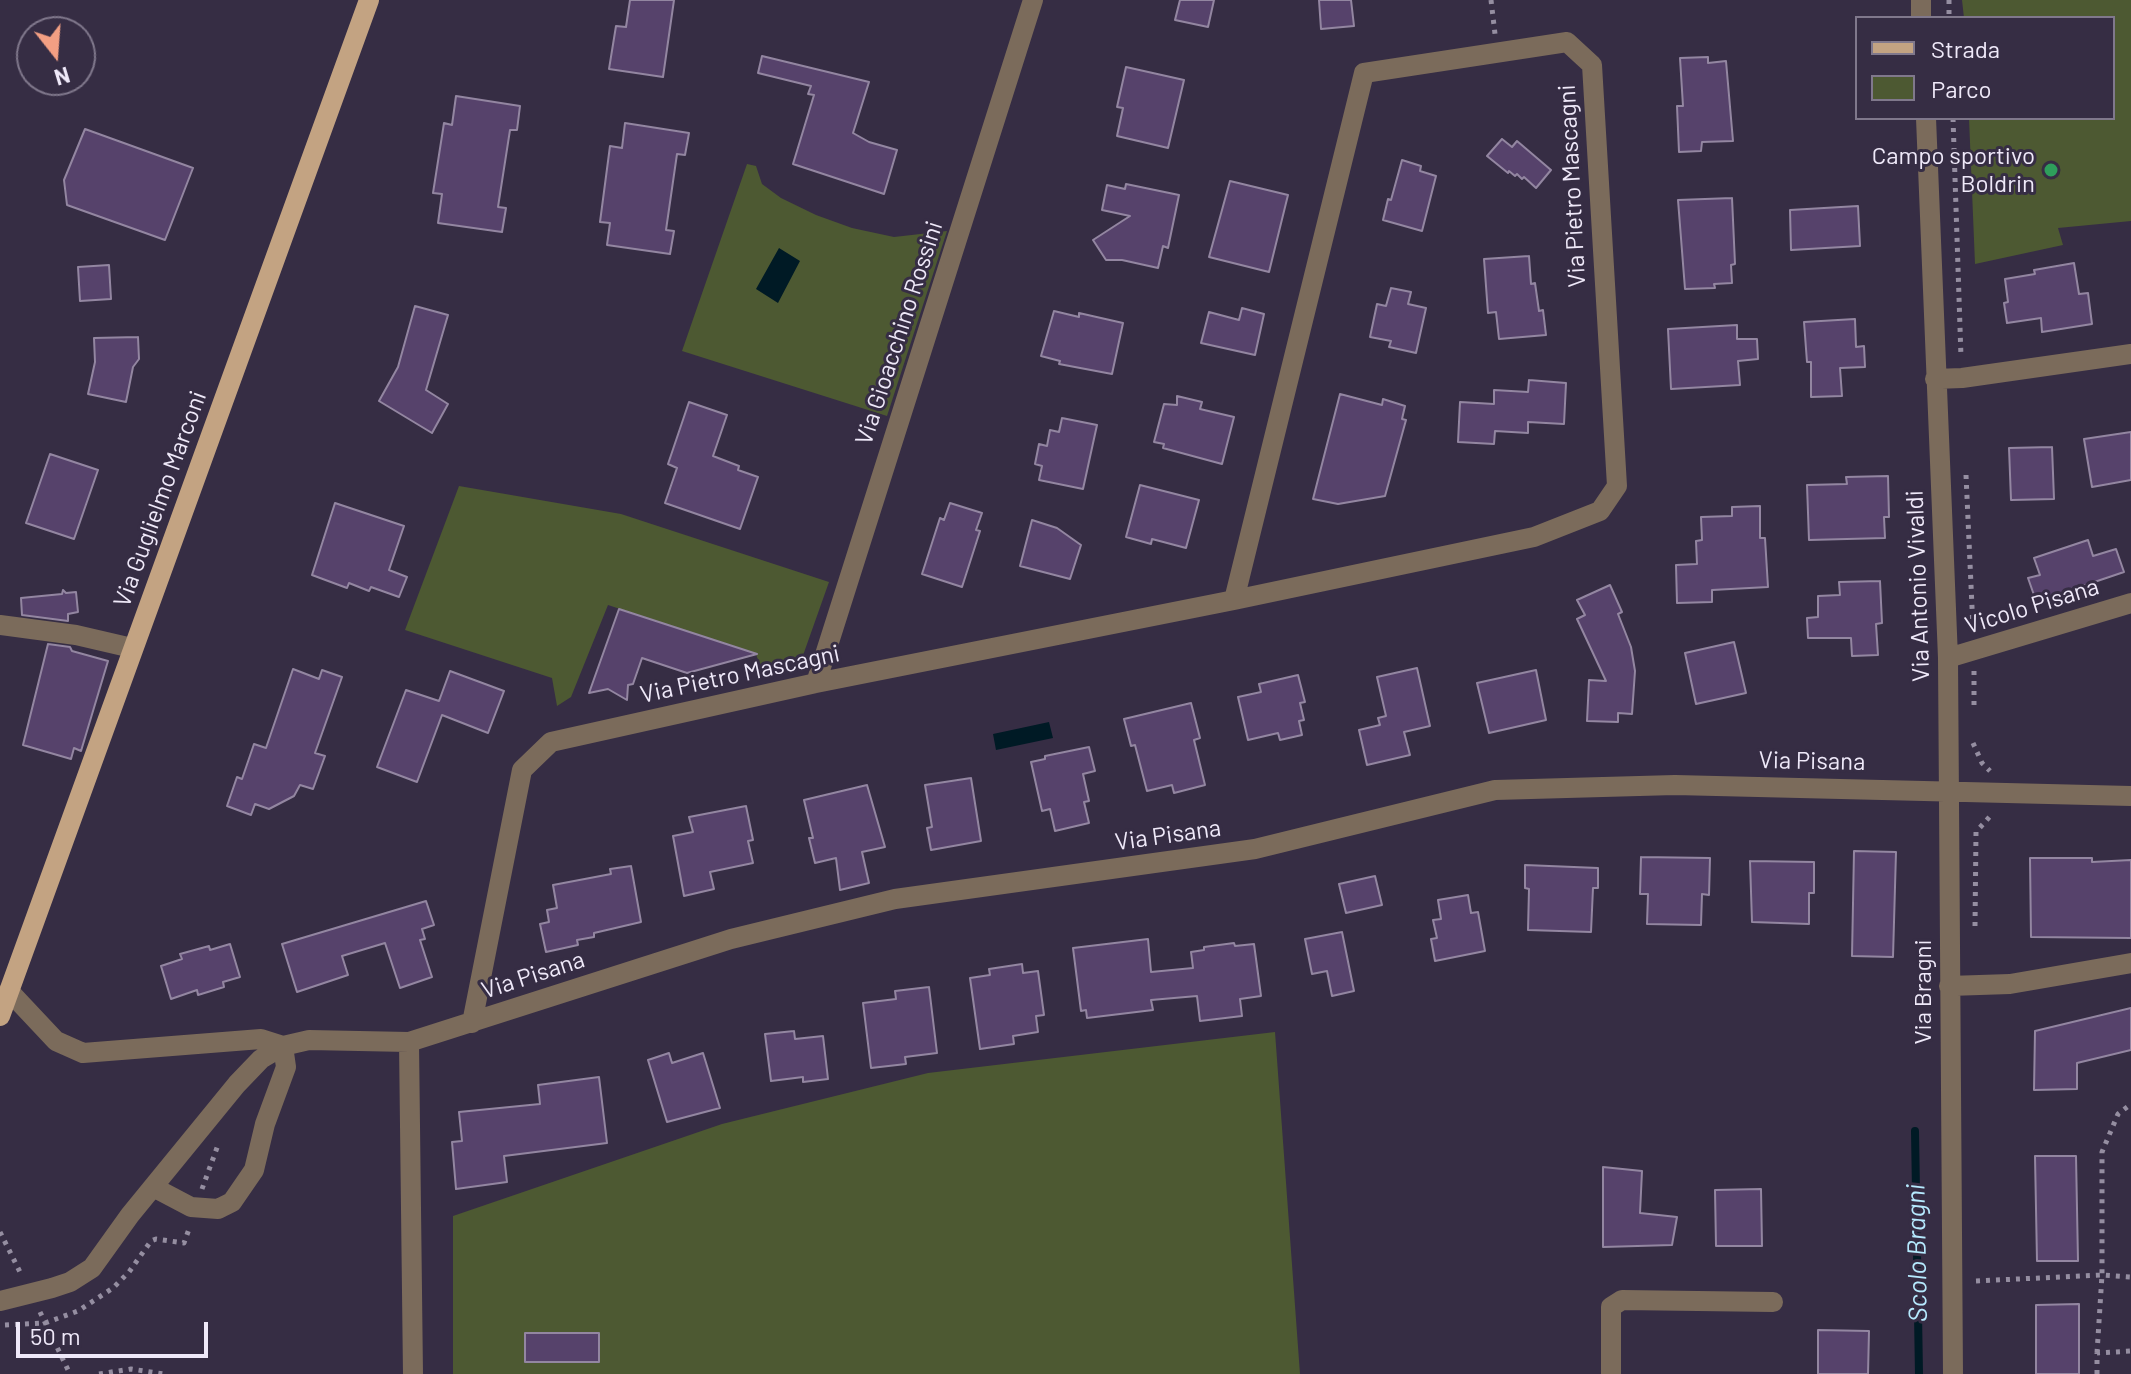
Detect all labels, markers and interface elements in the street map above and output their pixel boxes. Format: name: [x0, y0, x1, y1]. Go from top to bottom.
north arrow: [16, 16, 96, 96]
legend: [1855, 16, 2115, 120]
text: Strada: [1931, 34, 2000, 63]
text: N: [52, 62, 73, 92]
text: Parco: [1931, 74, 1992, 103]
street label: Via Pietro Mascagni: [1552, 84, 1592, 288]
place label: Campo sportivo Boldrin: [1872, 142, 2035, 198]
marker: Campo sportivo Boldrin: [2042, 161, 2060, 179]
street label: Via Gioacchino Rossini: [849, 217, 949, 449]
street label: Via Guglielmo Marconi: [108, 387, 212, 611]
street label: Via Antonio Vivaldi: [1900, 490, 1936, 682]
street label: Vicolo Pisana: [1962, 572, 2102, 640]
street label: Via Pietro Mascagni: [638, 639, 842, 709]
street label: Via Pisana: [1758, 746, 1866, 776]
street label: Via Pisana: [1113, 813, 1223, 857]
street label: Via Bragni: [1909, 939, 1937, 1045]
street label: Via Pisana: [478, 945, 588, 1005]
water label: Scolo Bragni: [1900, 1184, 1934, 1322]
scale bar: [20, 1306, 212, 1356]
text: 50 m: [30, 1321, 81, 1350]

